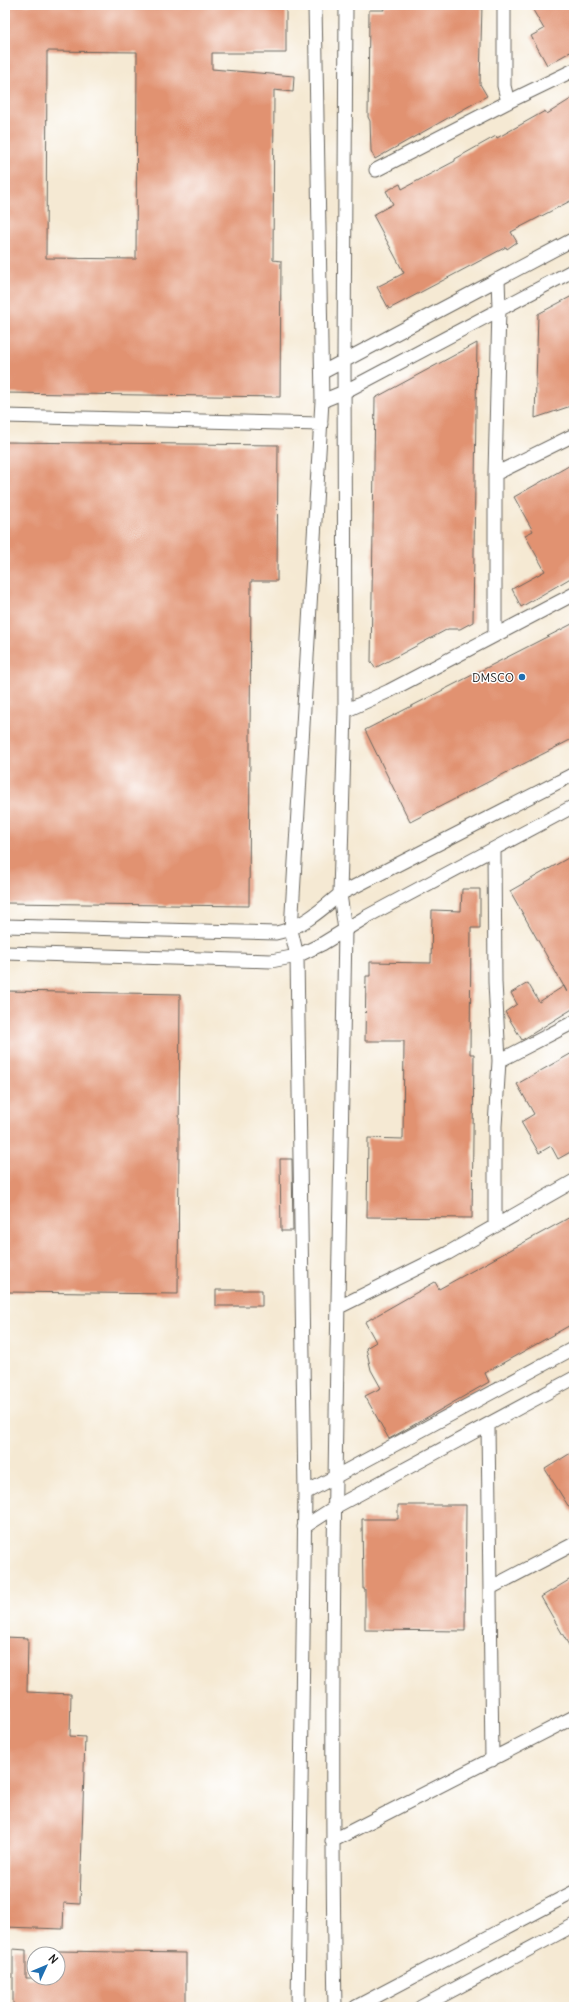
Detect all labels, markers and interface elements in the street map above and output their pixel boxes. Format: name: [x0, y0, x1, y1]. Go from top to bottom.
place label: DMSCO: [472, 670, 514, 685]
marker: DMSCO: [517, 672, 527, 682]
north arrow: [26, 1946, 66, 1986]
text: N: [46, 1951, 61, 1967]

